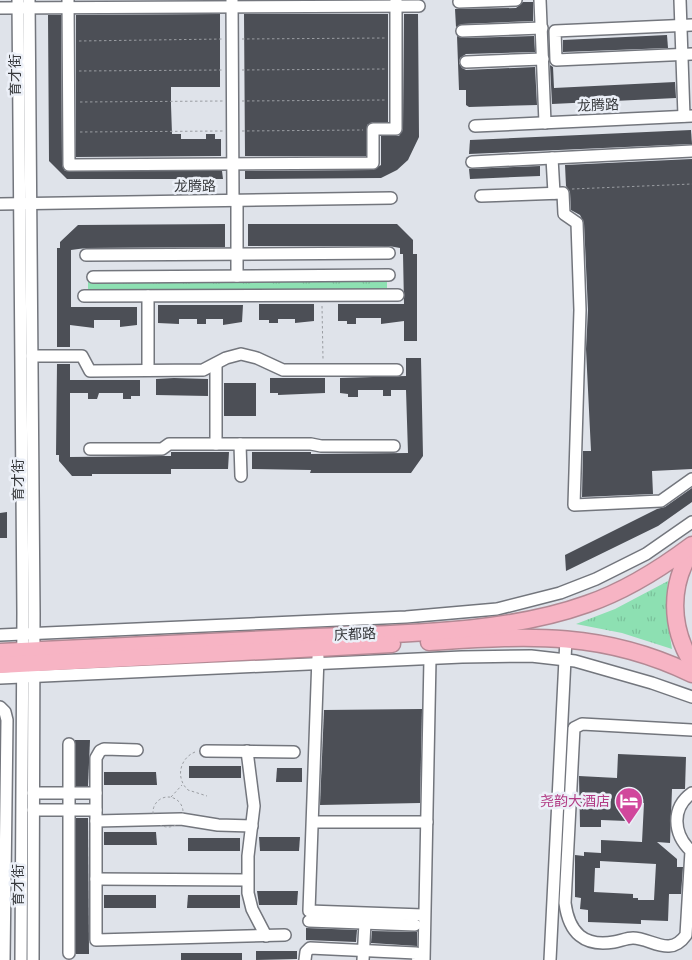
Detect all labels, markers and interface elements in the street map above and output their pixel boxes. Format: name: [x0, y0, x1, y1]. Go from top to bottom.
street label: 育才街: [6, 54, 24, 96]
street label: 龙腾路: [577, 95, 619, 115]
street label: 龙腾路: [174, 177, 216, 195]
street label: 育才街: [9, 459, 27, 501]
street label: 庆都路: [334, 624, 376, 644]
hotel icon: 尧韵大酒店: [614, 786, 644, 825]
place label: 尧韵大酒店: [540, 792, 610, 810]
street label: 育才街: [9, 864, 27, 906]

